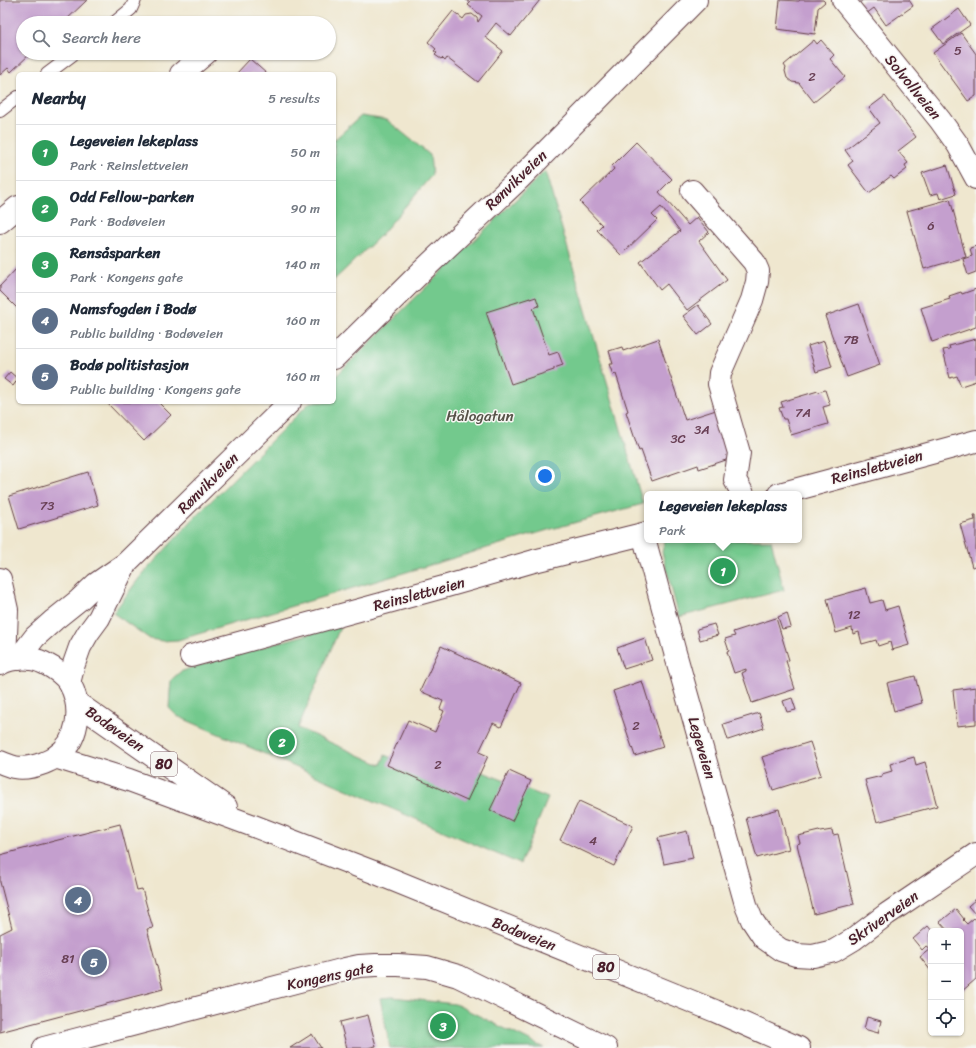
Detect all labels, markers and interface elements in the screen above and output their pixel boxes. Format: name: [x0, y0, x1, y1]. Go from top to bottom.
search box: [16, 16, 336, 60]
text: Search here: [62, 25, 141, 51]
icon: search: [30, 27, 52, 49]
house number: 5: [954, 39, 962, 62]
street label: Solvollveien: [878, 48, 948, 126]
house number: 2: [808, 65, 816, 88]
text: Nearby: [32, 83, 86, 113]
text: 5 results: [268, 87, 320, 110]
text: Legeveien lekeplass: [70, 128, 198, 154]
text: 1: [42, 141, 48, 164]
text: 50 m: [290, 141, 320, 164]
street label: Rønvikveien: [479, 143, 553, 217]
text: Park · Reinslettveien: [70, 154, 188, 177]
text: Odd Fellow-parken: [70, 184, 194, 210]
text: 2: [41, 197, 49, 220]
text: 90 m: [290, 197, 320, 220]
text: Park · Bodøveien: [70, 210, 165, 233]
house number: 6: [927, 214, 935, 237]
text: Rensåsparken: [70, 240, 160, 266]
text: 3: [41, 253, 49, 276]
text: 140 m: [285, 253, 320, 276]
text: Park · Kongens gate: [70, 266, 183, 289]
text: Namsfogden i Bodø: [70, 296, 196, 322]
text: 4: [41, 309, 49, 332]
text: 160 m: [285, 309, 320, 332]
text: Public building · Bodøveien: [70, 322, 223, 345]
house number: 7B: [843, 328, 859, 351]
text: Bodø politistasjon: [70, 352, 189, 378]
text: 5: [41, 365, 49, 388]
text: 160 m: [285, 365, 320, 388]
text: Public building · Kongens gate: [70, 378, 241, 401]
house number: 7A: [795, 401, 811, 424]
park label: Hålogatun: [446, 403, 514, 429]
house number: 3A: [694, 418, 710, 441]
house number: 3C: [670, 427, 686, 450]
street label: Reinslettveien: [828, 442, 926, 492]
street label: Rønvikveien: [171, 446, 245, 520]
your location: [535, 466, 555, 486]
popup: [644, 491, 802, 543]
text: Legeveien lekeplass: [659, 493, 787, 519]
house number: 73: [40, 494, 54, 517]
text: Park: [659, 519, 686, 542]
pin: 1: [710, 556, 736, 586]
street label: Reinslettveien: [370, 569, 468, 619]
house number: 12: [847, 603, 861, 626]
street label: Bodøveien: [80, 699, 150, 759]
house number: 2: [632, 714, 640, 737]
street label: Legeveien: [681, 714, 723, 782]
pin: 2: [269, 727, 295, 757]
road number: 80: [151, 752, 177, 776]
house number: 2: [434, 753, 442, 776]
house number: 4: [589, 829, 597, 852]
street label: Skriverveien: [842, 884, 924, 952]
pin: 4: [65, 885, 91, 915]
street label: Bodøveien: [488, 909, 560, 959]
map controls: [928, 928, 964, 1036]
button: +: [928, 928, 964, 964]
house number: 81: [61, 947, 75, 970]
pin: 5: [81, 947, 107, 977]
street label: Kongens gate: [284, 954, 376, 998]
road number: 80: [593, 955, 619, 979]
button: −: [928, 964, 964, 1000]
button: locate: [928, 1000, 964, 1036]
pin: 3: [430, 1011, 456, 1041]

